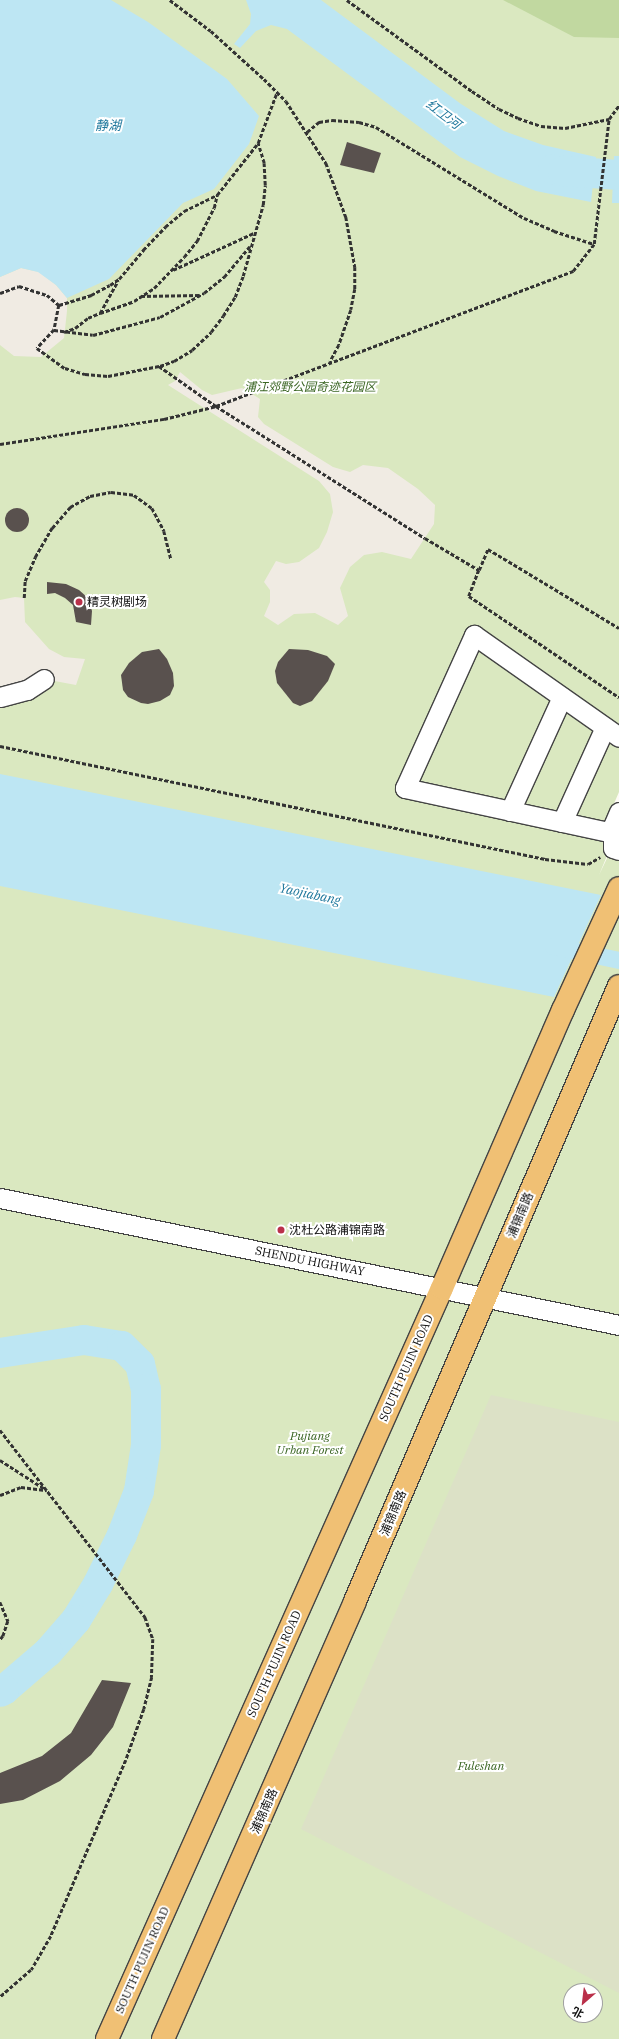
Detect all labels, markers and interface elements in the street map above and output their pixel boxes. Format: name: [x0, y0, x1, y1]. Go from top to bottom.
water label: 红卫河: [423, 97, 463, 133]
water label: 静湖: [95, 118, 121, 134]
park label: 浦江郊野公园奇迹花园区: [244, 380, 376, 394]
place label: 精灵树剧场: [87, 595, 147, 609]
marker: 精灵树剧场: [74, 597, 84, 607]
water label: Yaojiabang: [278, 881, 342, 909]
street label: 浦锦南路: [504, 1190, 536, 1240]
place label: 沈杜公路浦锦南路: [289, 1223, 385, 1237]
marker: 沈杜公路浦锦南路: [276, 1225, 286, 1235]
street label: SHENDU HIGHWAY: [254, 1243, 366, 1279]
street label: SOUTH PUJIN ROAD: [376, 1312, 436, 1424]
park label: Pujiang Urban Forest: [277, 1429, 343, 1457]
street label: 浦锦南路: [377, 1488, 409, 1538]
street label: SOUTH PUJIN ROAD: [244, 1608, 304, 1720]
park label: Fuleshan: [458, 1759, 504, 1773]
street label: 浦锦南路: [248, 1786, 280, 1836]
street label: SOUTH PUJIN ROAD: [112, 1904, 172, 2016]
north arrow: [563, 1983, 603, 2023]
text: 北: [570, 2004, 586, 2021]

